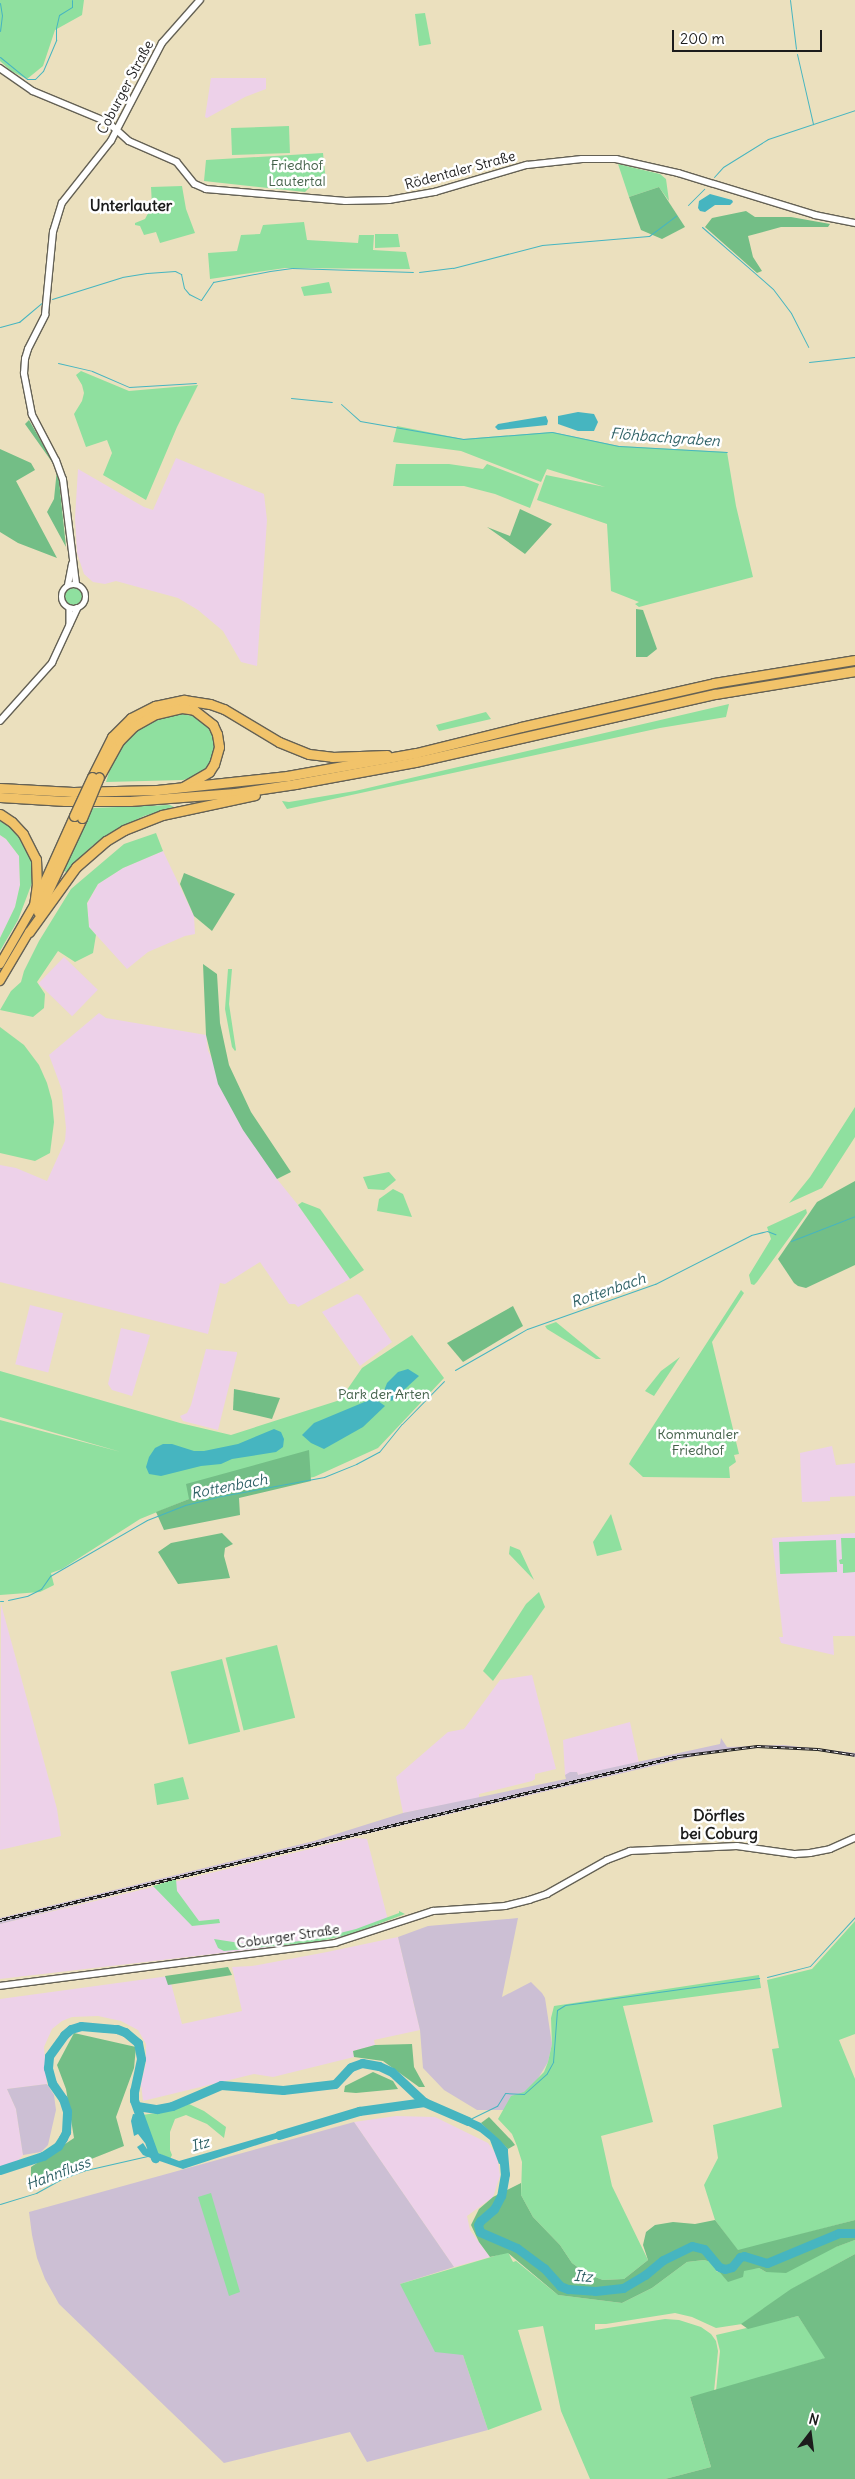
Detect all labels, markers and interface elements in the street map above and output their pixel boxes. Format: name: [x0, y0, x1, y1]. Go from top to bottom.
scale bar: [675, 20, 825, 52]
text: 200 m: [680, 29, 725, 48]
street label: Coburger Straße: [93, 37, 157, 137]
street label: Rödentaler Straße: [403, 147, 517, 193]
park label: Friedhof Lautertal: [268, 157, 326, 190]
district label: Unterlauter: [90, 195, 172, 215]
water label: Flöhbachgraben: [610, 424, 720, 450]
water label: Rottenbach: [568, 1269, 648, 1311]
park label: Park der Arten: [338, 1386, 430, 1402]
park label: Kommunaler Friedhof: [657, 1426, 739, 1458]
water label: Rottenbach: [189, 1470, 269, 1502]
district label: Dörfles bei Coburg: [680, 1805, 758, 1843]
street label: Coburger Straße: [235, 1920, 341, 1952]
water label: Itz: [189, 2133, 211, 2155]
water label: Hahnfluss: [23, 2153, 93, 2193]
water label: Itz: [573, 2266, 593, 2286]
north arrow: [785, 2409, 835, 2459]
text: N: [807, 2410, 821, 2429]

